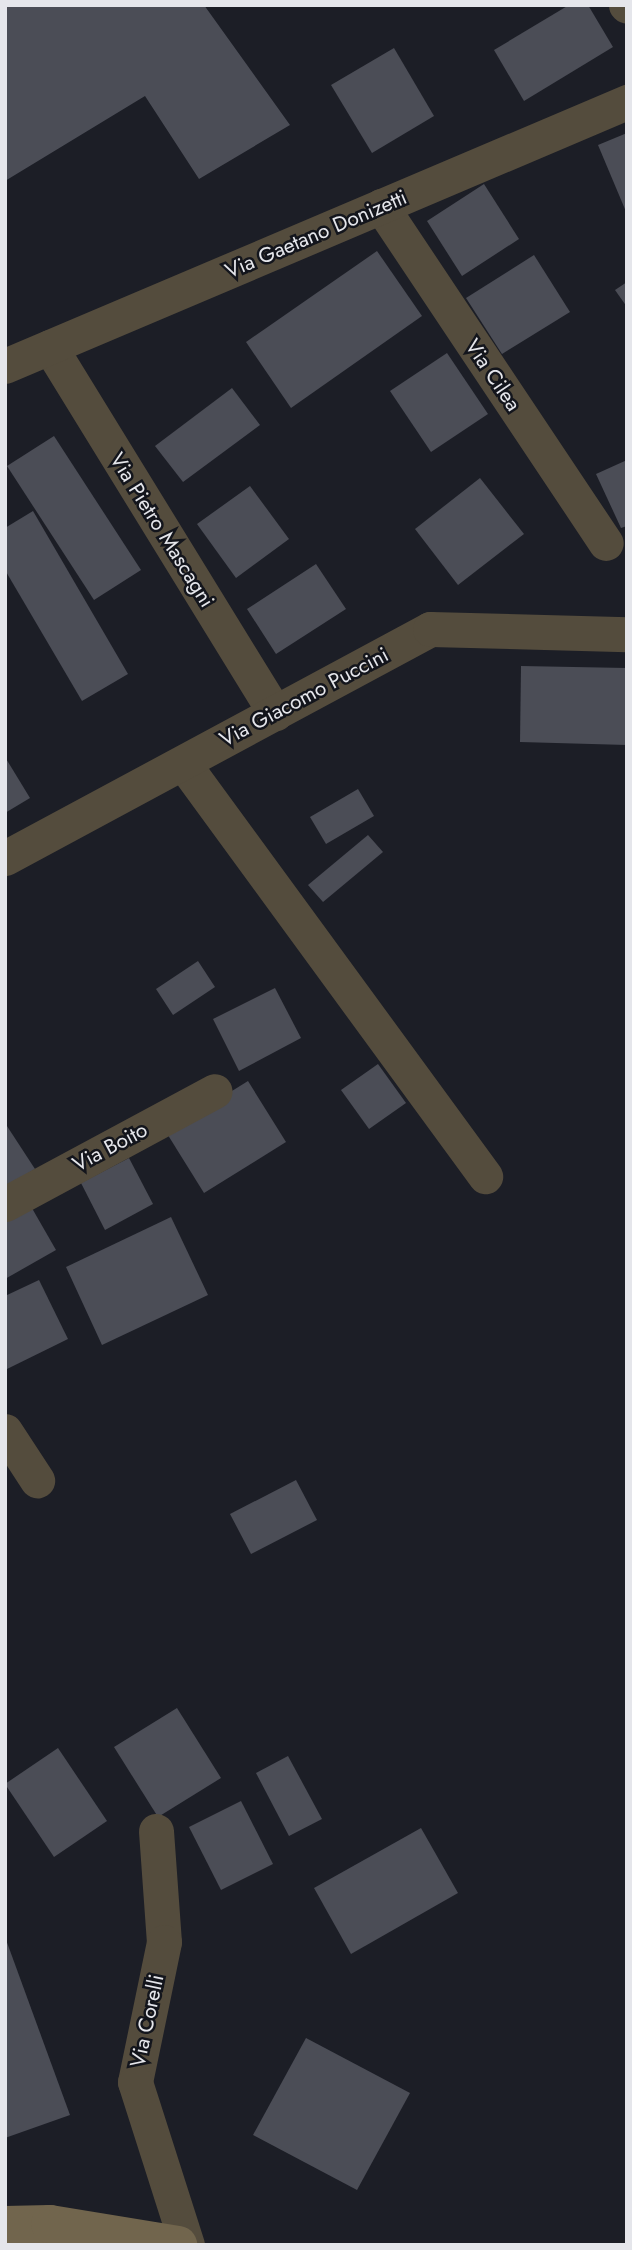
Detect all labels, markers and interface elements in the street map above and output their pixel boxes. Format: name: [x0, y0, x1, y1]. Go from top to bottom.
street label: Via Gaetano Donizetti: [221, 184, 411, 284]
street label: Via Cilea: [460, 334, 526, 416]
street label: Via Pietro Mascagni: [104, 448, 220, 612]
street label: Via Giacomo Puccini: [215, 642, 393, 752]
street label: Via Boito: [68, 1117, 152, 1177]
street label: Via Corelli: [125, 1972, 169, 2070]

